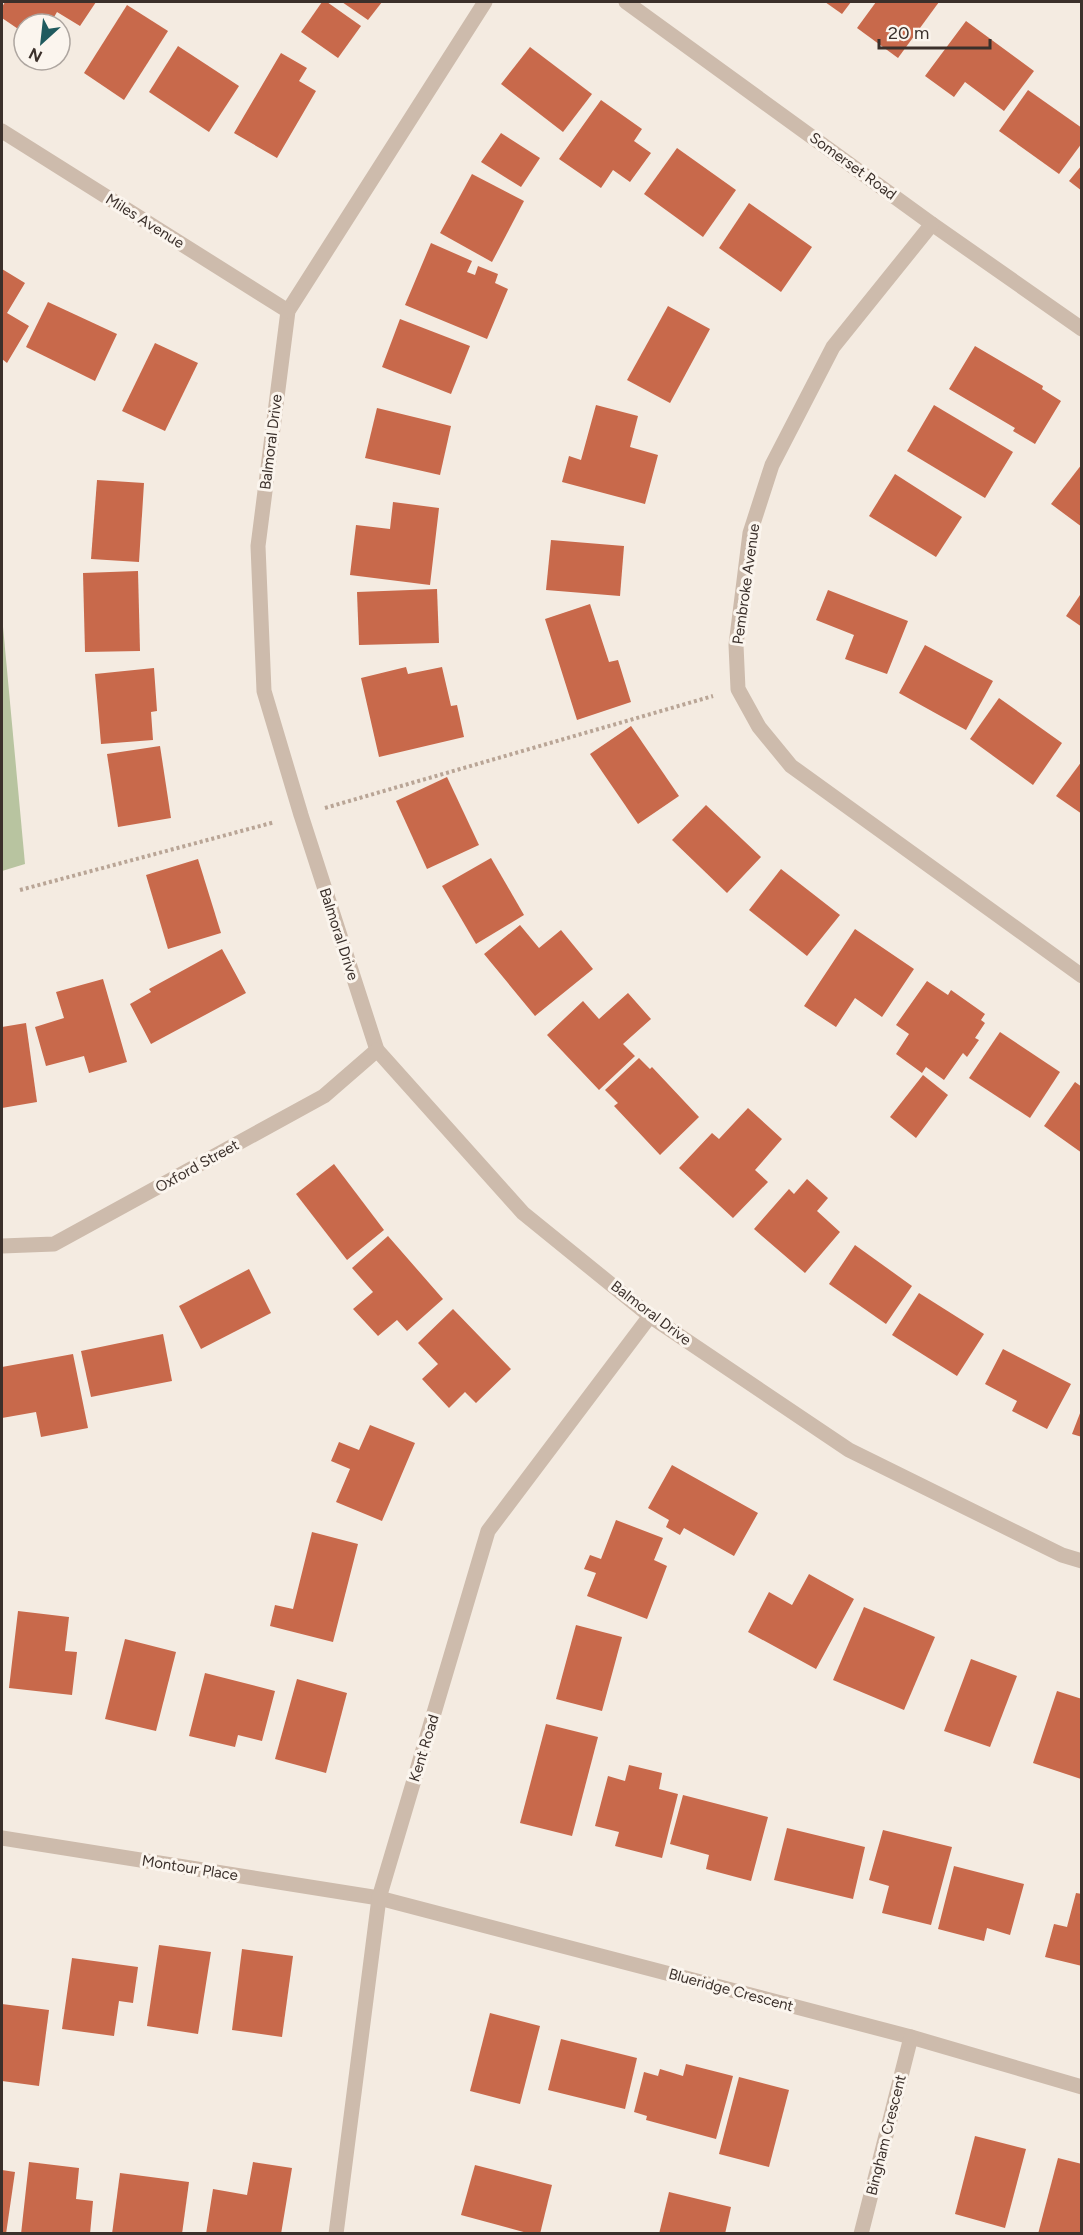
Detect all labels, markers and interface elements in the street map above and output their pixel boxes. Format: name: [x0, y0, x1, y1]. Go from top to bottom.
north arrow: [12, 12, 72, 72]
scale bar: [879, 12, 990, 50]
text: 20 m: [888, 22, 929, 44]
text: N: [26, 44, 45, 66]
street label: Somerset Road: [806, 128, 900, 204]
street label: Miles Avenue: [102, 190, 188, 252]
street label: Balmoral Drive: [256, 393, 286, 491]
street label: Pembroke Avenue: [729, 522, 763, 646]
street label: Balmoral Drive: [316, 886, 362, 982]
street label: Oxford Street: [152, 1136, 242, 1196]
street label: Balmoral Drive: [607, 1277, 695, 1349]
street label: Kent Road: [405, 1712, 443, 1784]
street label: Montour Place: [141, 1852, 239, 1884]
street label: Blueridge Crescent: [667, 1965, 796, 2015]
street label: Bingham Crescent: [862, 2072, 910, 2197]

